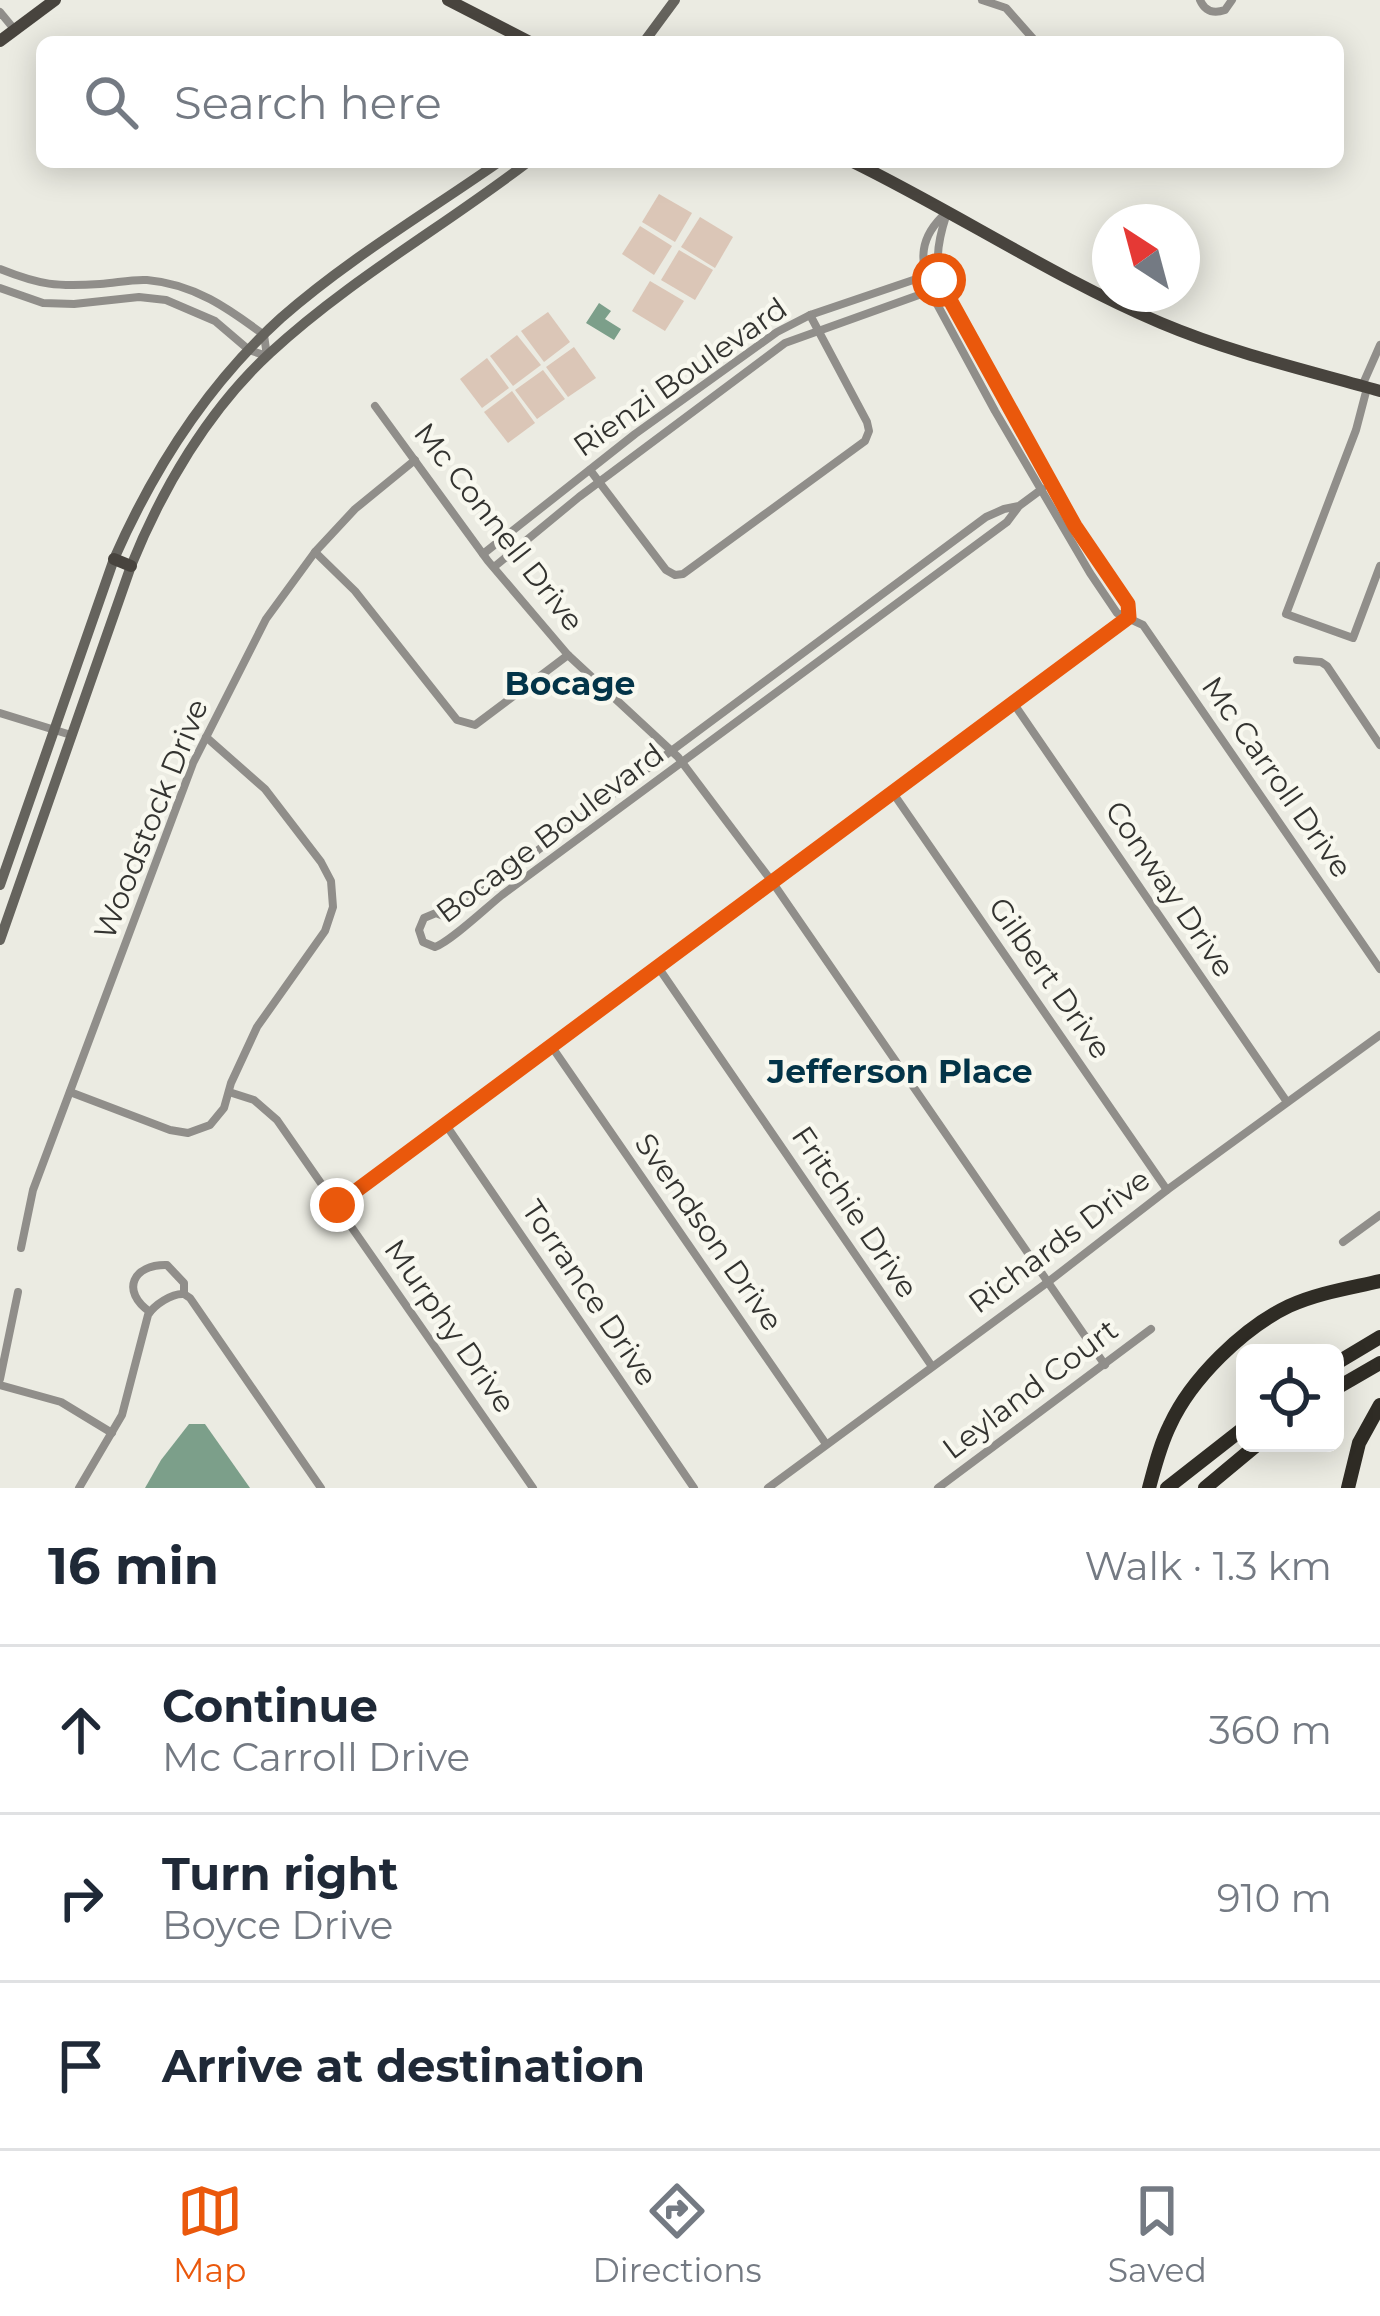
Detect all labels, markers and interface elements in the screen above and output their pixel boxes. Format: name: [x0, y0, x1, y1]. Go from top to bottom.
search box: [36, 36, 1344, 168]
icon: search: [78, 69, 144, 135]
text: Search here: [174, 75, 442, 130]
north arrow: [1092, 204, 1200, 312]
route start: [912, 253, 966, 307]
street label: Rienzi Boulevard: [566, 289, 794, 465]
street label: Mc Connell Drive: [406, 416, 592, 638]
district label: Bocage: [505, 663, 635, 703]
street label: Mc Carroll Drive: [1194, 669, 1360, 885]
street label: Woodstock Drive: [86, 694, 216, 944]
street label: Bocage Boulevard: [429, 735, 671, 931]
street label: Conway Drive: [1097, 794, 1243, 984]
street label: Gilbert Drive: [981, 890, 1119, 1066]
district label: Jefferson Place: [766, 1051, 1033, 1091]
street label: Fritchie Drive: [784, 1119, 926, 1305]
street label: Svendson Drive: [627, 1126, 791, 1338]
street label: Richards Drive: [961, 1161, 1157, 1321]
route end: [310, 1178, 364, 1232]
street label: Torrance Drive: [514, 1193, 666, 1393]
street label: Murphy Drive: [377, 1232, 523, 1420]
street label: Leyland Court: [935, 1311, 1125, 1467]
map controls: [1236, 1344, 1344, 1452]
button: locate: [1236, 1344, 1344, 1452]
text: 16 min: [48, 1535, 219, 1597]
text: Walk · 1.3 km: [1084, 1542, 1332, 1590]
text: Continue: [162, 1678, 378, 1733]
icon: ahead: [48, 1697, 114, 1763]
text: 360 m: [1209, 1706, 1332, 1754]
text: Mc Carroll Drive: [162, 1733, 470, 1781]
text: Turn right: [162, 1846, 398, 1901]
icon: right: [48, 1865, 114, 1931]
text: 910 m: [1217, 1874, 1332, 1922]
text: Boyce Drive: [162, 1901, 393, 1949]
icon: arrive: [48, 2033, 114, 2099]
text: Arrive at destination: [162, 2038, 645, 2093]
tab: Map: [173, 2178, 246, 2290]
tab: Directions: [593, 2178, 762, 2290]
tab: Saved: [1108, 2178, 1207, 2290]

